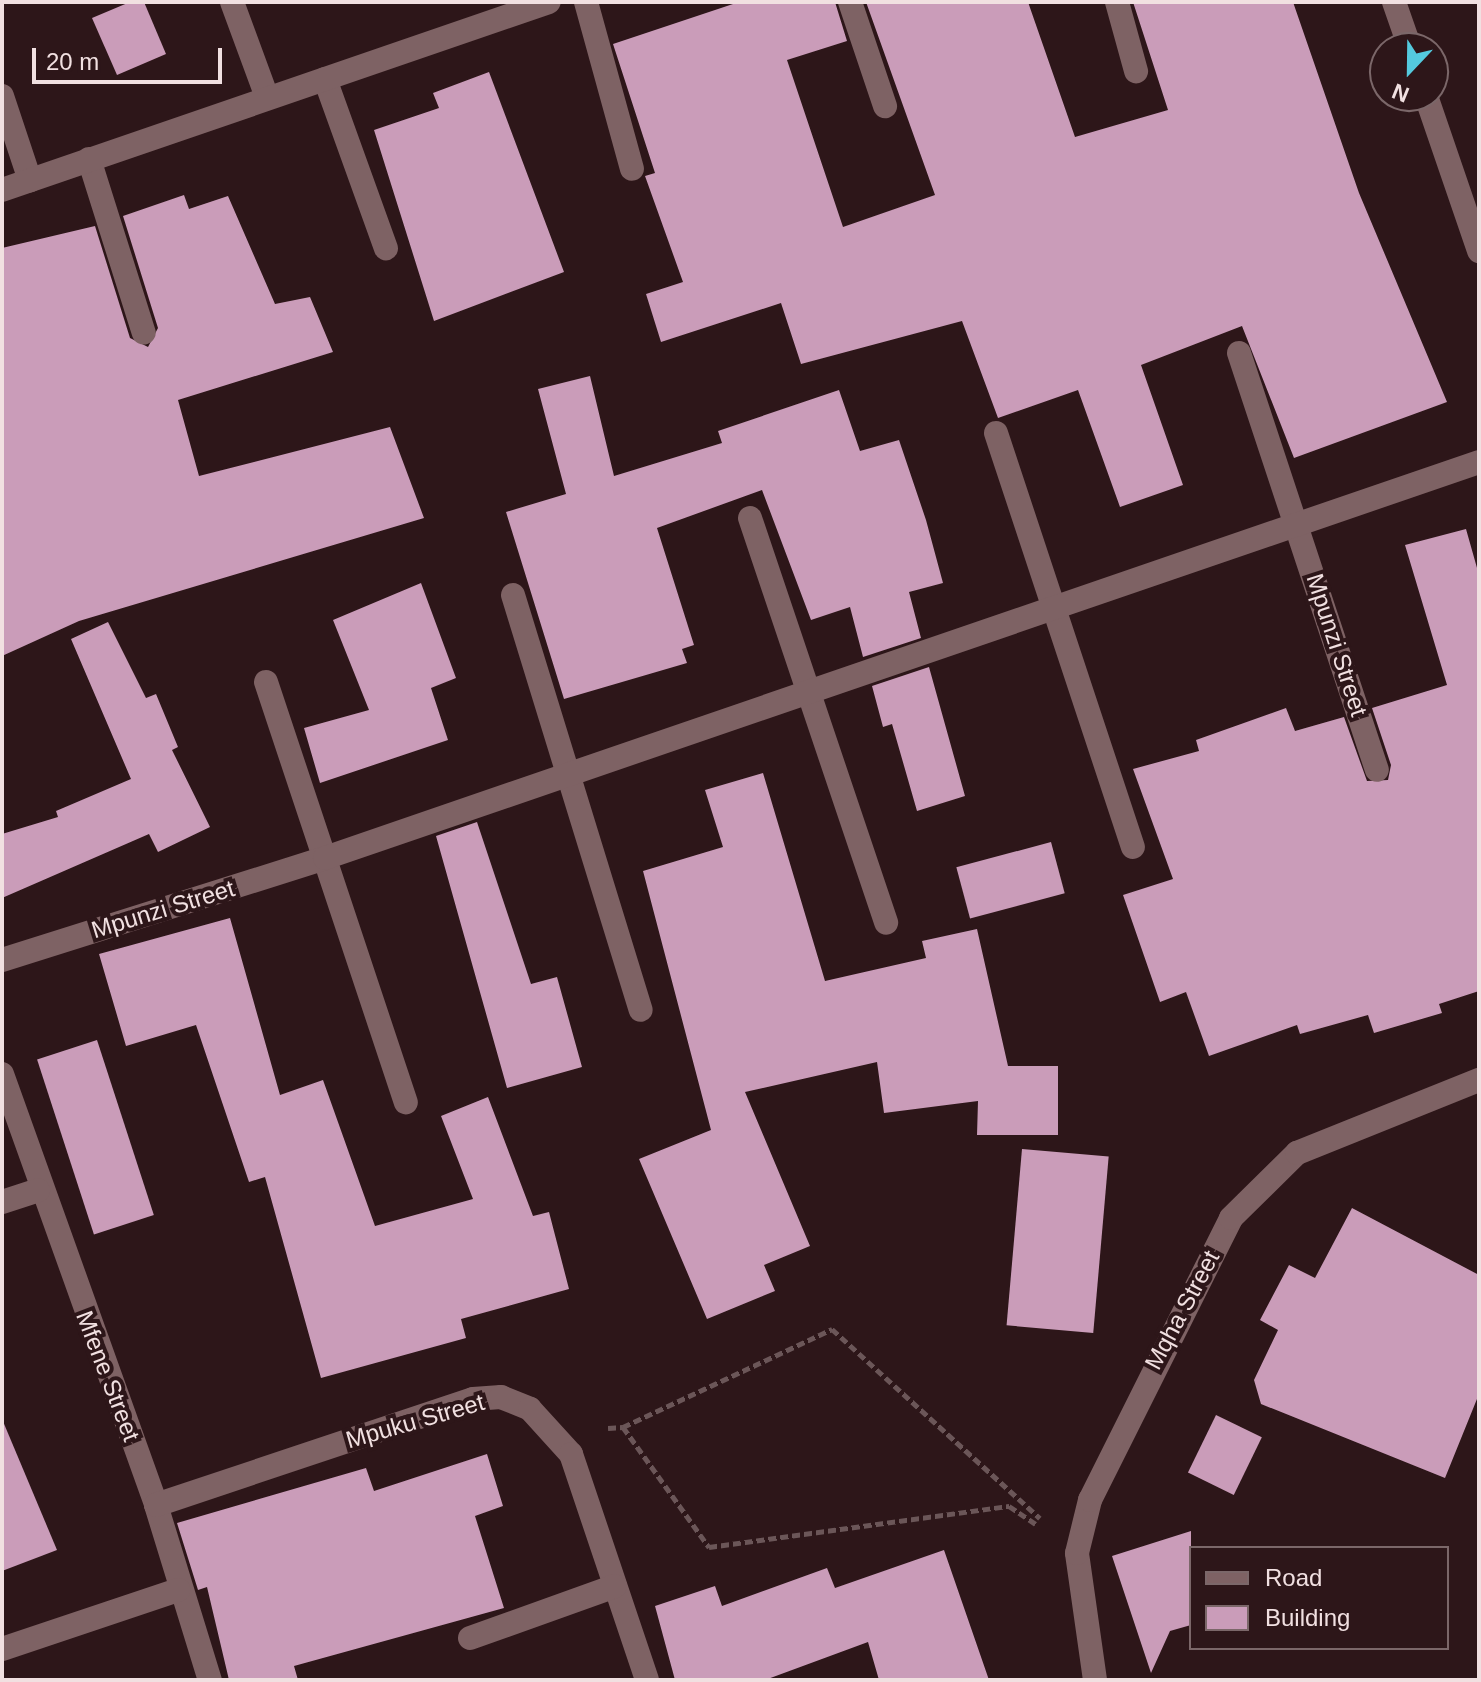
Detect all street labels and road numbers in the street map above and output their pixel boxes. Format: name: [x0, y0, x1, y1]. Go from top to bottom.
street label: Mpunzi Street: [1300, 570, 1374, 720]
street label: Mpunzi Street: [88, 874, 238, 944]
street label: Mqha Street: [1139, 1246, 1225, 1374]
street label: Mfene Street: [70, 1307, 146, 1445]
street label: Mpuku Street: [342, 1387, 488, 1455]

